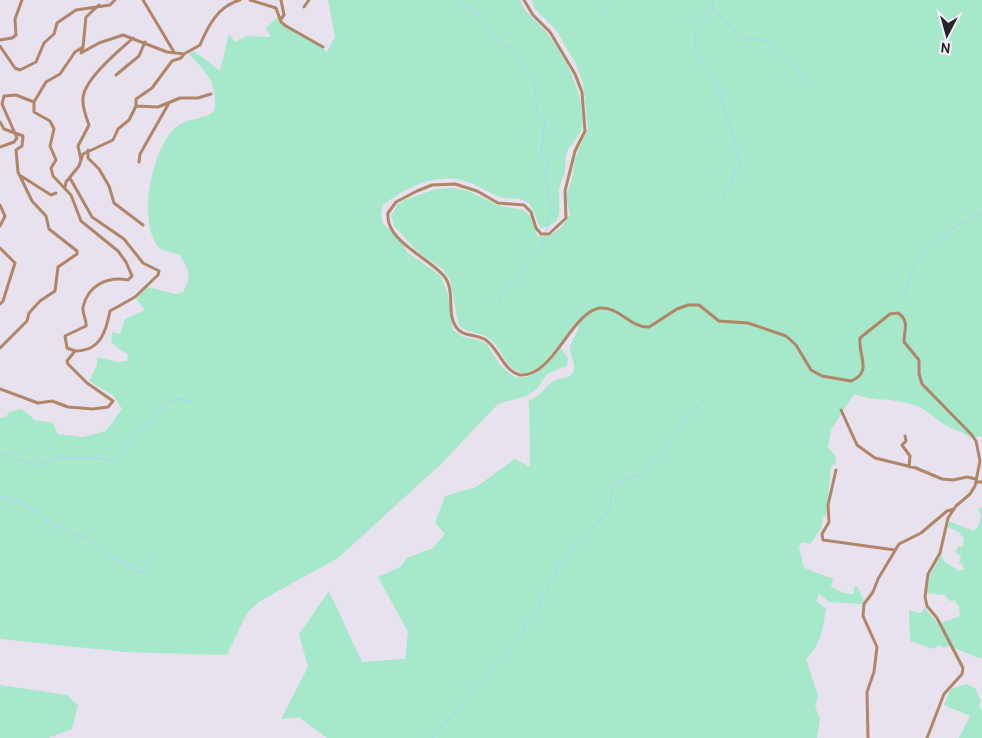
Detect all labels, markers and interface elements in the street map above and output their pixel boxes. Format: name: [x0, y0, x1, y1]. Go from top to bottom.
north arrow: [922, 10, 972, 60]
text: N: [940, 38, 952, 57]

